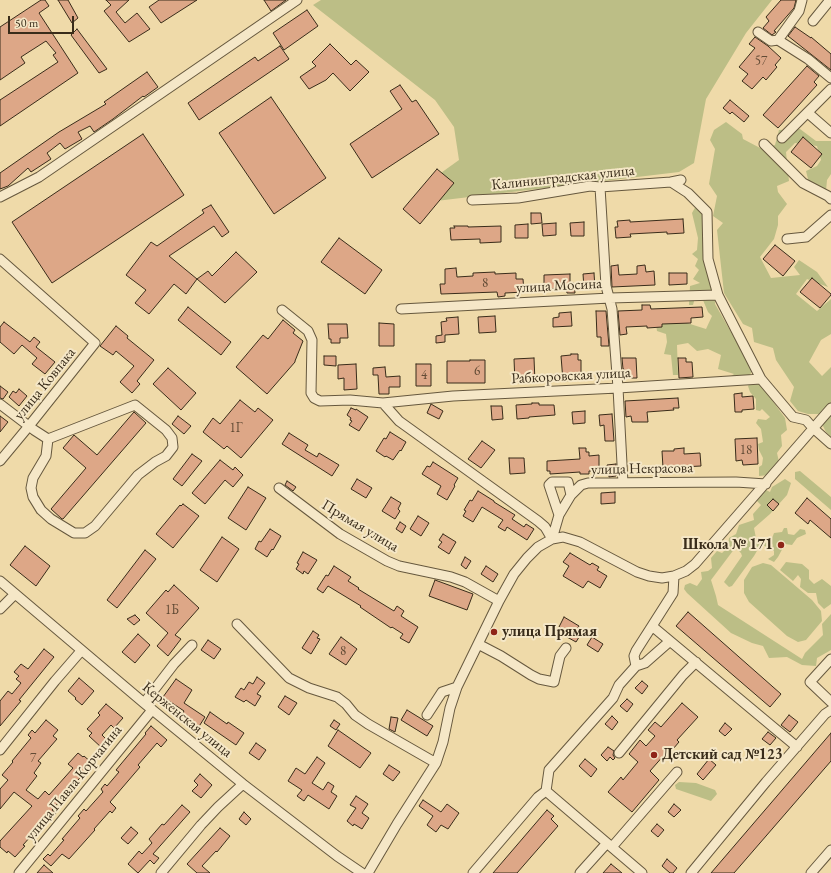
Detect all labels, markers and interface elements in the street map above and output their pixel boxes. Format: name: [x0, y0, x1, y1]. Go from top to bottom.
scale bar: [10, 8, 76, 34]
text: 50 m: [15, 15, 38, 31]
house number: 57: [755, 53, 767, 69]
street label: Калининградская улица: [491, 162, 635, 194]
house number: 8: [482, 275, 488, 291]
street label: улица Мосина: [515, 275, 603, 297]
street label: улица Ковпака: [10, 344, 80, 424]
house number: 6: [474, 363, 480, 379]
street label: Рабкоровская улица: [511, 364, 631, 388]
house number: 4: [421, 367, 427, 383]
house number: 1Г: [230, 420, 242, 436]
house number: 18: [740, 442, 752, 458]
street label: улица Некрасова: [591, 459, 693, 479]
street label: Прямая улица: [318, 496, 402, 556]
place label: Школа № 171: [683, 536, 773, 554]
marker: Школа № 171: [776, 540, 786, 550]
house number: 1Б: [165, 602, 179, 618]
place label: улица Прямая: [502, 623, 597, 641]
marker: улица Прямая: [489, 627, 499, 637]
house number: 8: [340, 643, 346, 659]
street label: Керженская улица: [138, 678, 236, 762]
street label: улица Павла Корчагина: [22, 722, 126, 844]
place label: Детский сад №123: [662, 746, 783, 764]
house number: 7: [30, 750, 36, 766]
marker: Детский сад №123: [649, 750, 659, 760]

